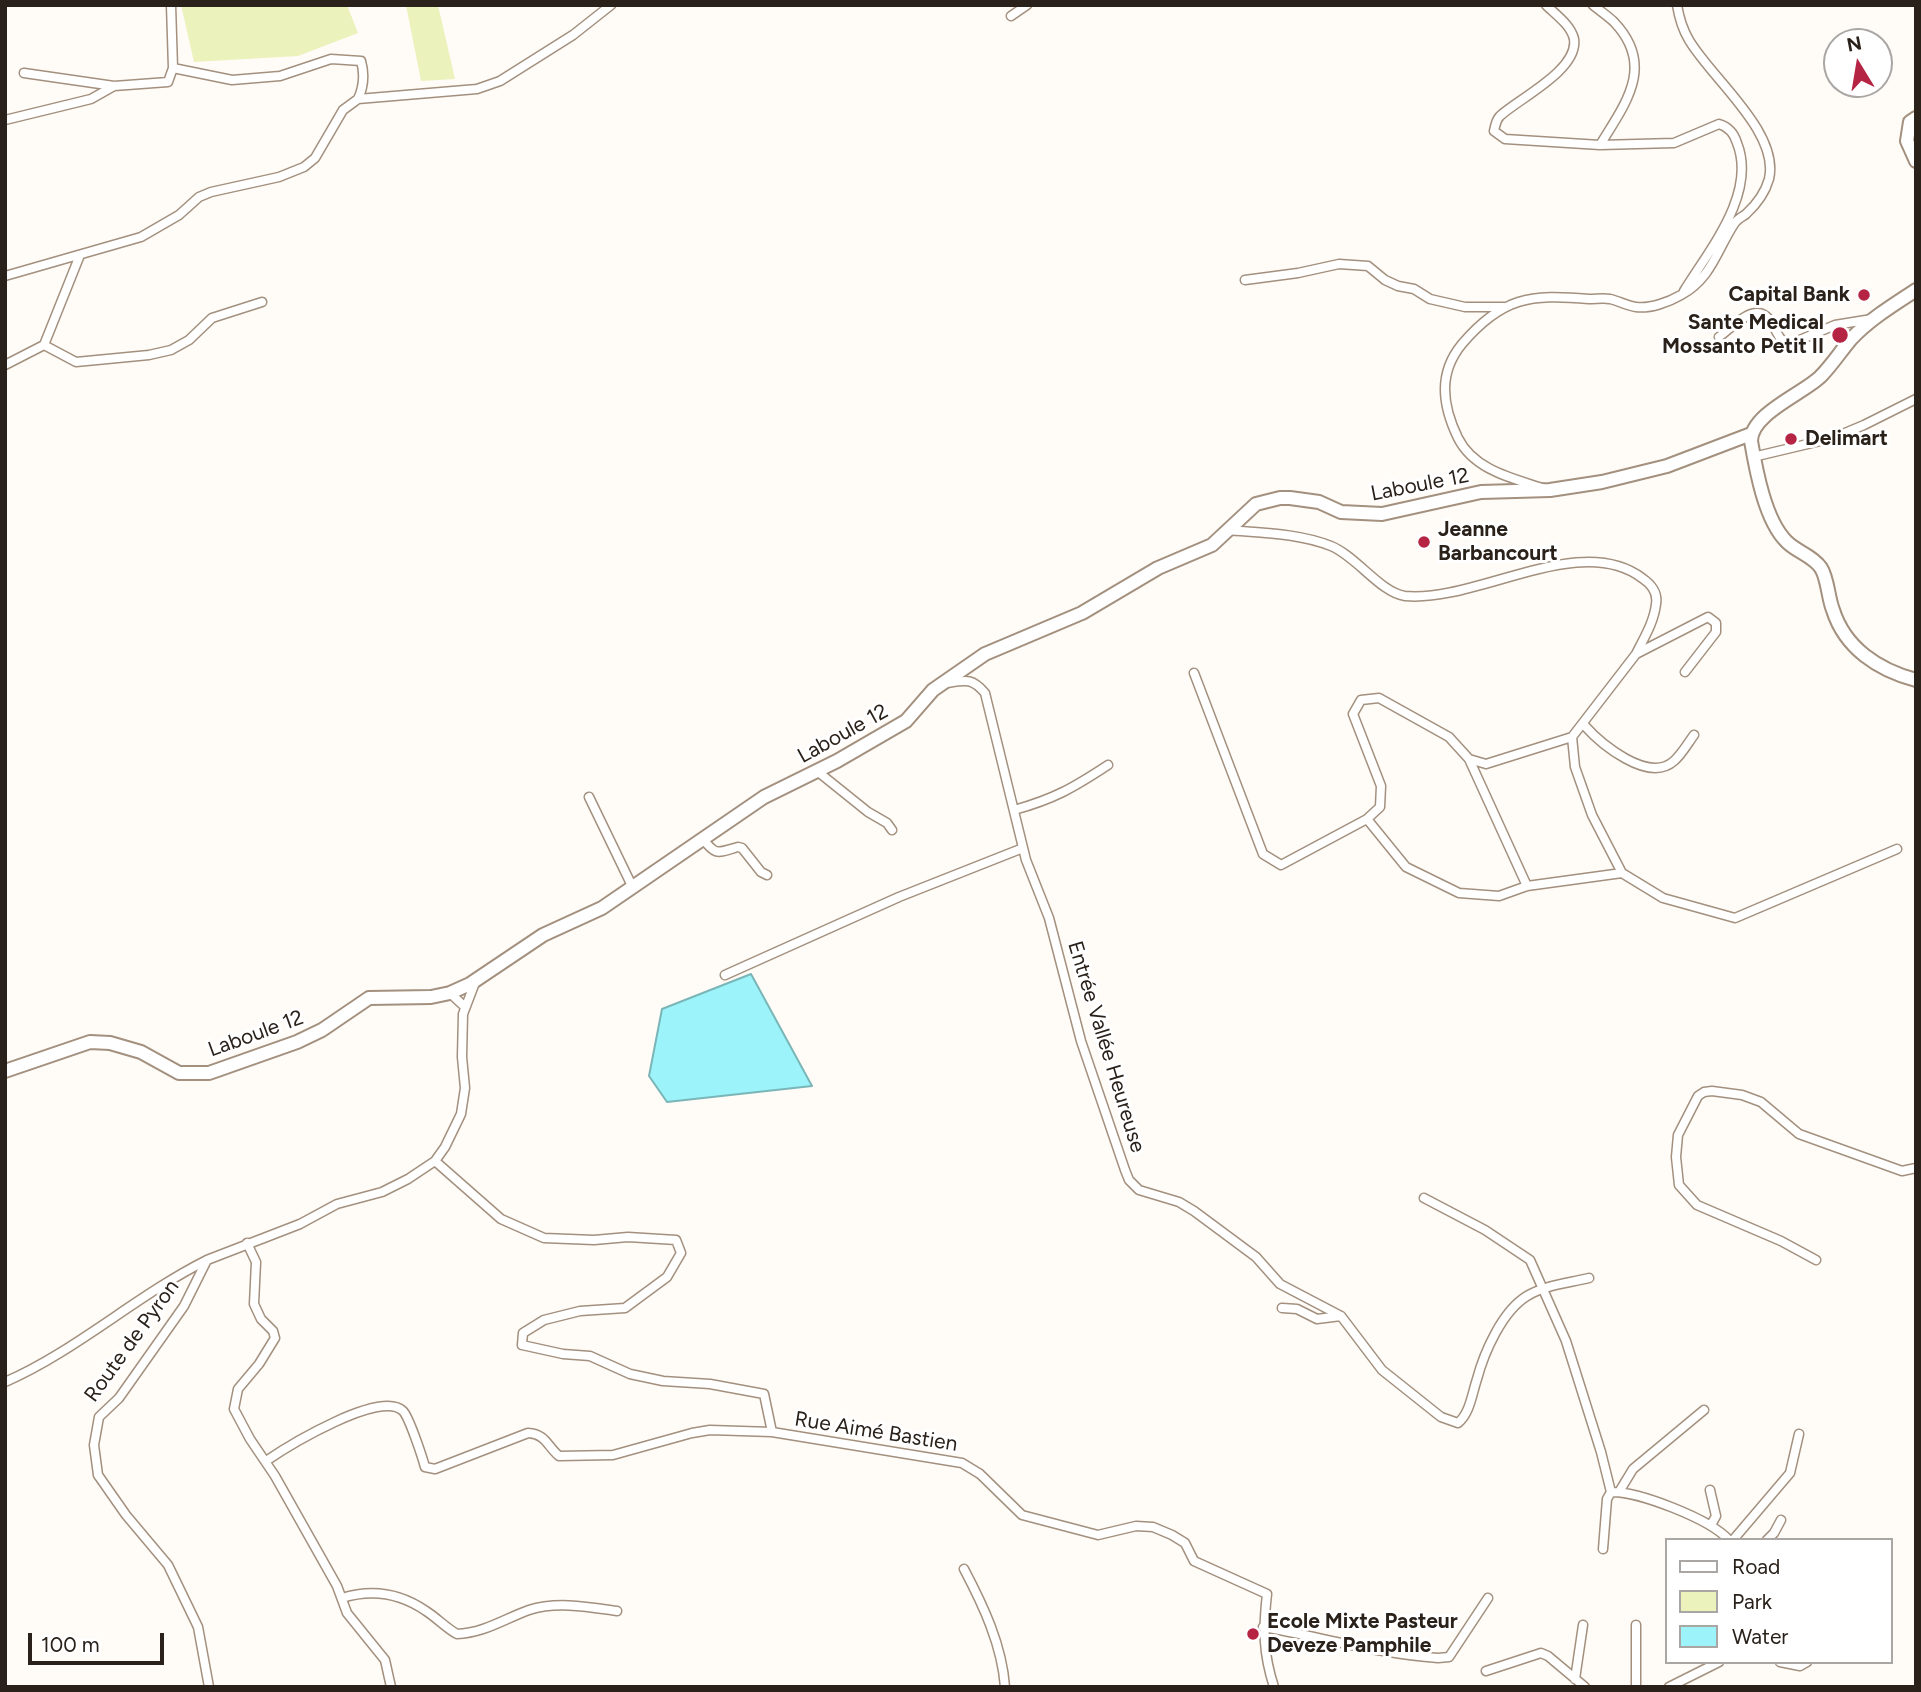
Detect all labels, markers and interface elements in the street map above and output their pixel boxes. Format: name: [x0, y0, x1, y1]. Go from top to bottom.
north arrow: [1823, 28, 1893, 98]
text: N: [1845, 31, 1864, 57]
place label: Capital Bank: [1729, 282, 1850, 308]
marker: Capital Bank: [1856, 287, 1872, 303]
place label: Sante Medical Mossanto Petit II: [1662, 310, 1824, 360]
marker: Sante Medical Mossanto Petit II: [1830, 325, 1850, 345]
place label: Delimart: [1805, 426, 1888, 452]
marker: Delimart: [1783, 431, 1799, 447]
street label: Laboule 12: [1369, 463, 1471, 507]
place label: Jeanne Barbancourt: [1438, 517, 1558, 567]
marker: Jeanne Barbancourt: [1416, 534, 1432, 550]
street label: Laboule 12: [793, 699, 893, 769]
street label: Entrée Vallée Heureuse: [1062, 938, 1150, 1156]
street label: Laboule 12: [205, 1005, 307, 1063]
street label: Route de Pyron: [79, 1275, 185, 1407]
street label: Rue Aimé Bastien: [793, 1407, 959, 1457]
legend: [1666, 1538, 1893, 1664]
text: Road: [1732, 1554, 1780, 1579]
text: Park: [1732, 1589, 1772, 1614]
place label: Ecole Mixte Pasteur Deveze Pamphile: [1267, 1609, 1458, 1659]
scale bar: [32, 1618, 168, 1662]
text: Water: [1732, 1624, 1788, 1649]
marker: Ecole Mixte Pasteur Deveze Pamphile: [1245, 1626, 1261, 1642]
text: 100 m: [41, 1632, 100, 1657]

